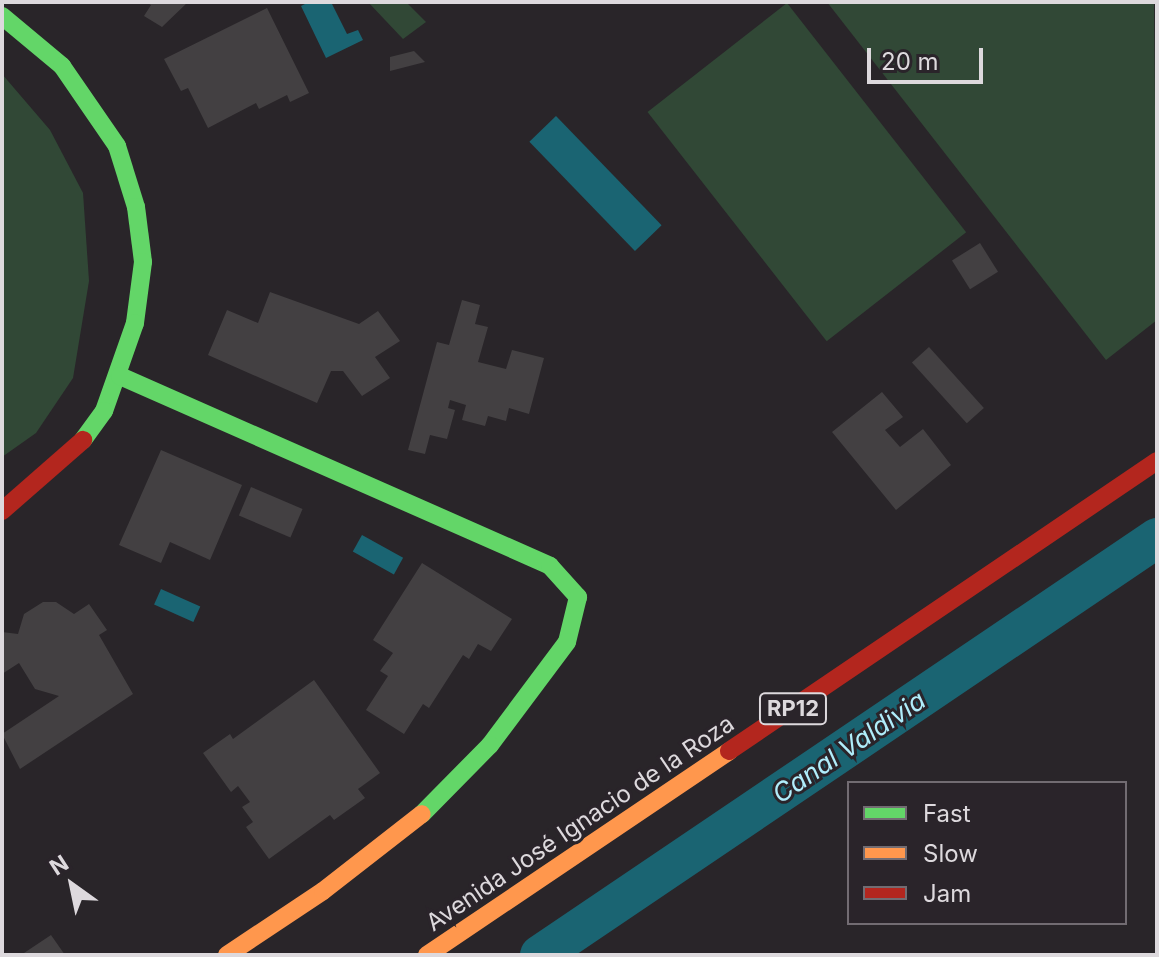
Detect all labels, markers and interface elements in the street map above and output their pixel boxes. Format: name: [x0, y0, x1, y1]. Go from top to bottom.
scale bar: [871, 32, 987, 82]
text: 20 m: [881, 47, 939, 76]
water label: Canal Valdivia: [767, 684, 931, 810]
road number: RP12: [757, 691, 829, 727]
street label: Avenida José Ignacio de la Roza: [421, 709, 739, 937]
legend: [847, 781, 1127, 925]
text: Fast: [923, 799, 971, 828]
text: Slow: [923, 839, 978, 868]
north arrow: [32, 845, 112, 925]
text: N: [45, 849, 73, 880]
text: Jam: [923, 879, 971, 908]

